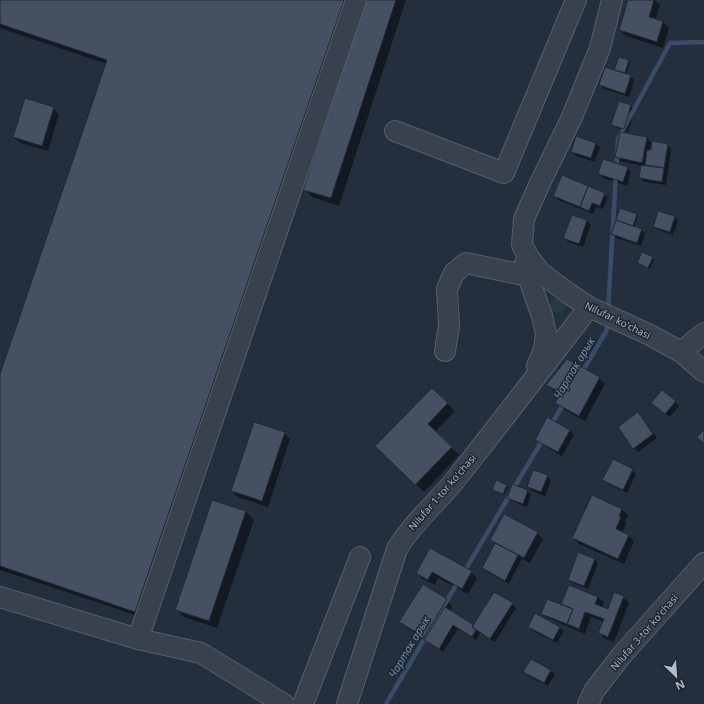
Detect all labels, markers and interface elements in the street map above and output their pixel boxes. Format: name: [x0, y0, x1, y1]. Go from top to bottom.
street label: Nilufar ko'chasi: [583, 298, 653, 342]
water label: Чартак арык: [549, 334, 598, 401]
street label: Nilufar 1-tor ko'chasi: [405, 451, 479, 533]
street label: Nilufar 3-tor ko'chasi: [607, 591, 681, 673]
water label: Чартак арык: [384, 613, 433, 680]
north arrow: [656, 656, 696, 696]
text: N: [673, 677, 688, 694]

